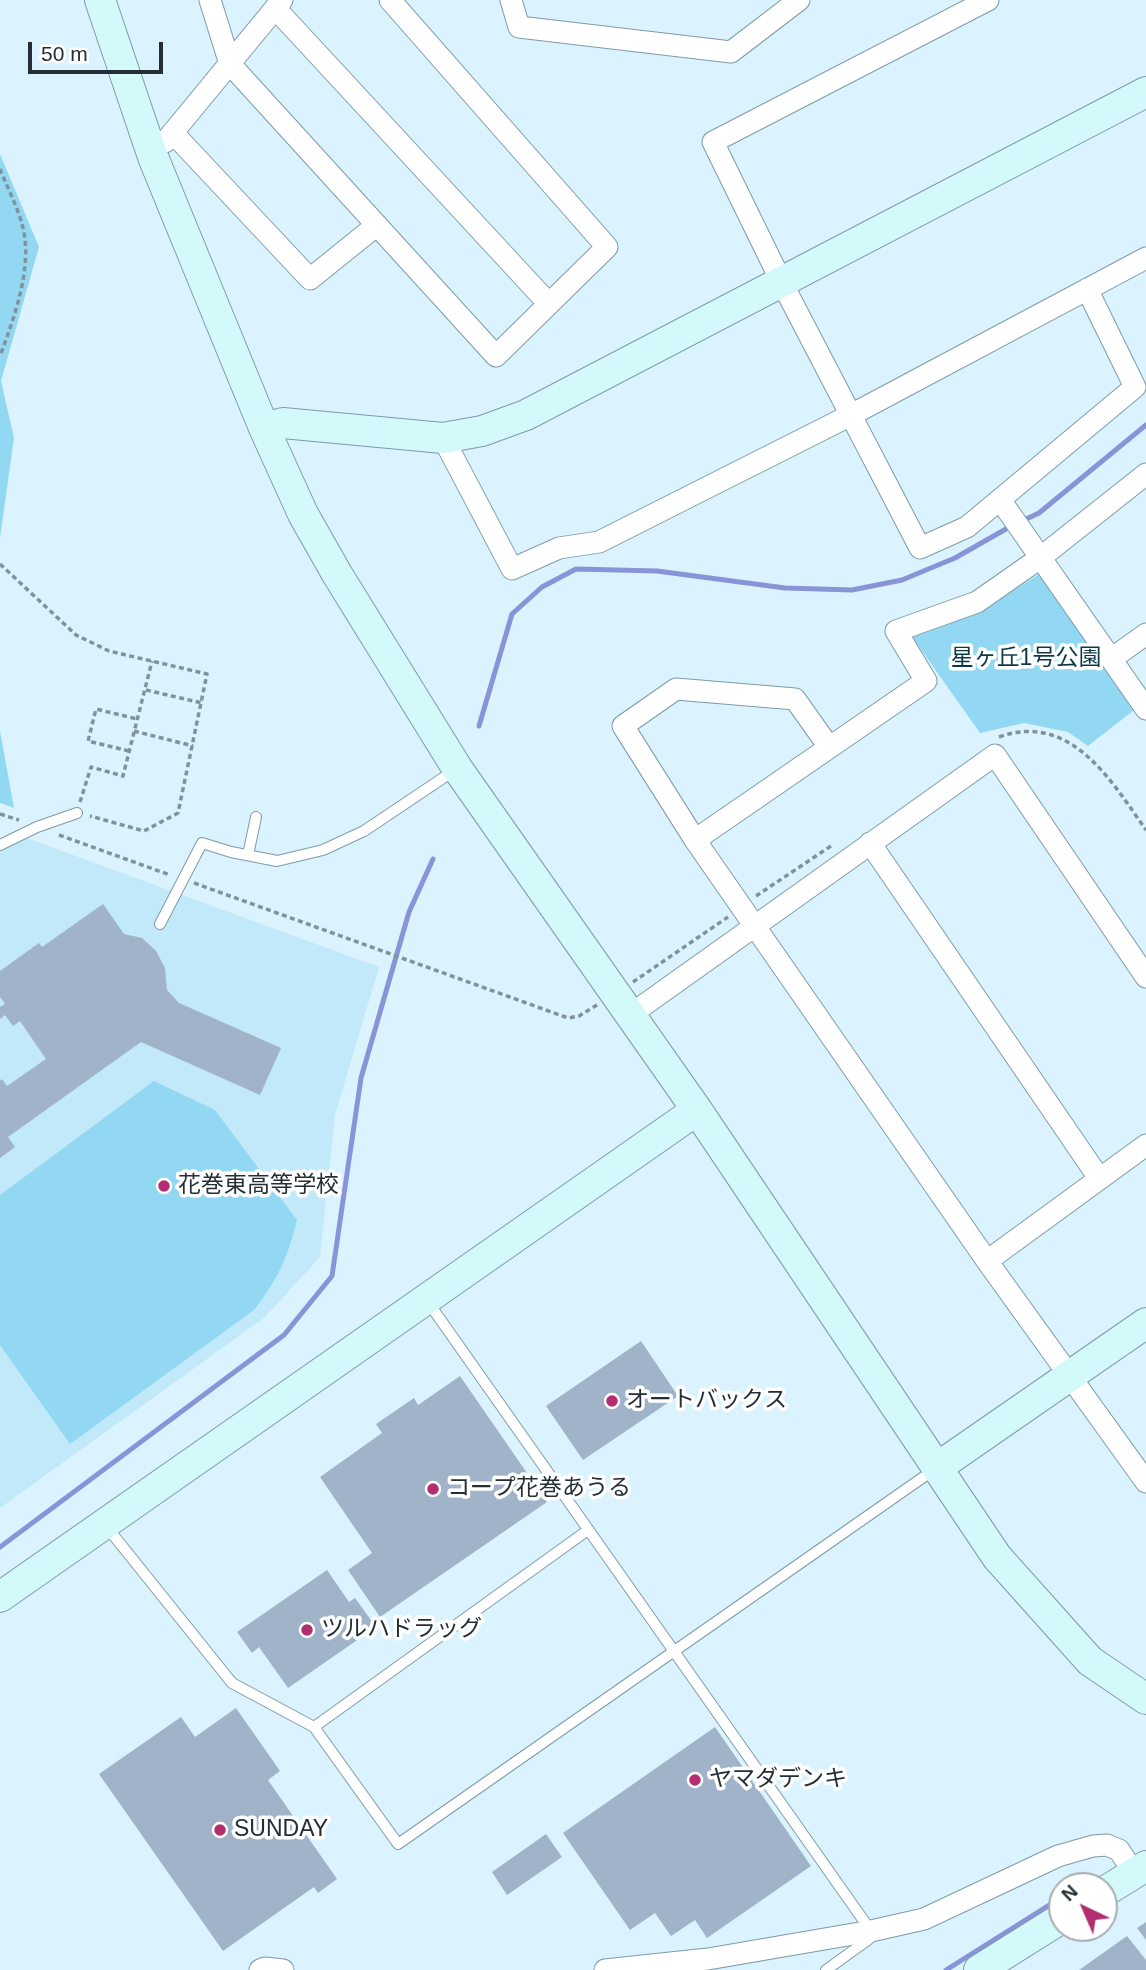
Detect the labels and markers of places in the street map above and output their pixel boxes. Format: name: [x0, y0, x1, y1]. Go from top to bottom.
place label: 花巻東高等学校: [178, 1172, 339, 1200]
marker: 花巻東高等学校: [156, 1178, 172, 1194]
place label: オートバックス: [626, 1387, 787, 1415]
marker: オートバックス: [604, 1393, 620, 1409]
place label: コープ花巻あうる: [447, 1475, 631, 1503]
marker: コープ花巻あうる: [425, 1481, 441, 1497]
place label: ツルハドラッグ: [321, 1616, 482, 1644]
marker: ツルハドラッグ: [299, 1622, 315, 1638]
place label: ヤマダデンキ: [709, 1766, 847, 1794]
marker: ヤマダデンキ: [687, 1772, 703, 1788]
place label: SUNDAY: [234, 1816, 328, 1844]
marker: SUNDAY: [212, 1822, 228, 1838]

